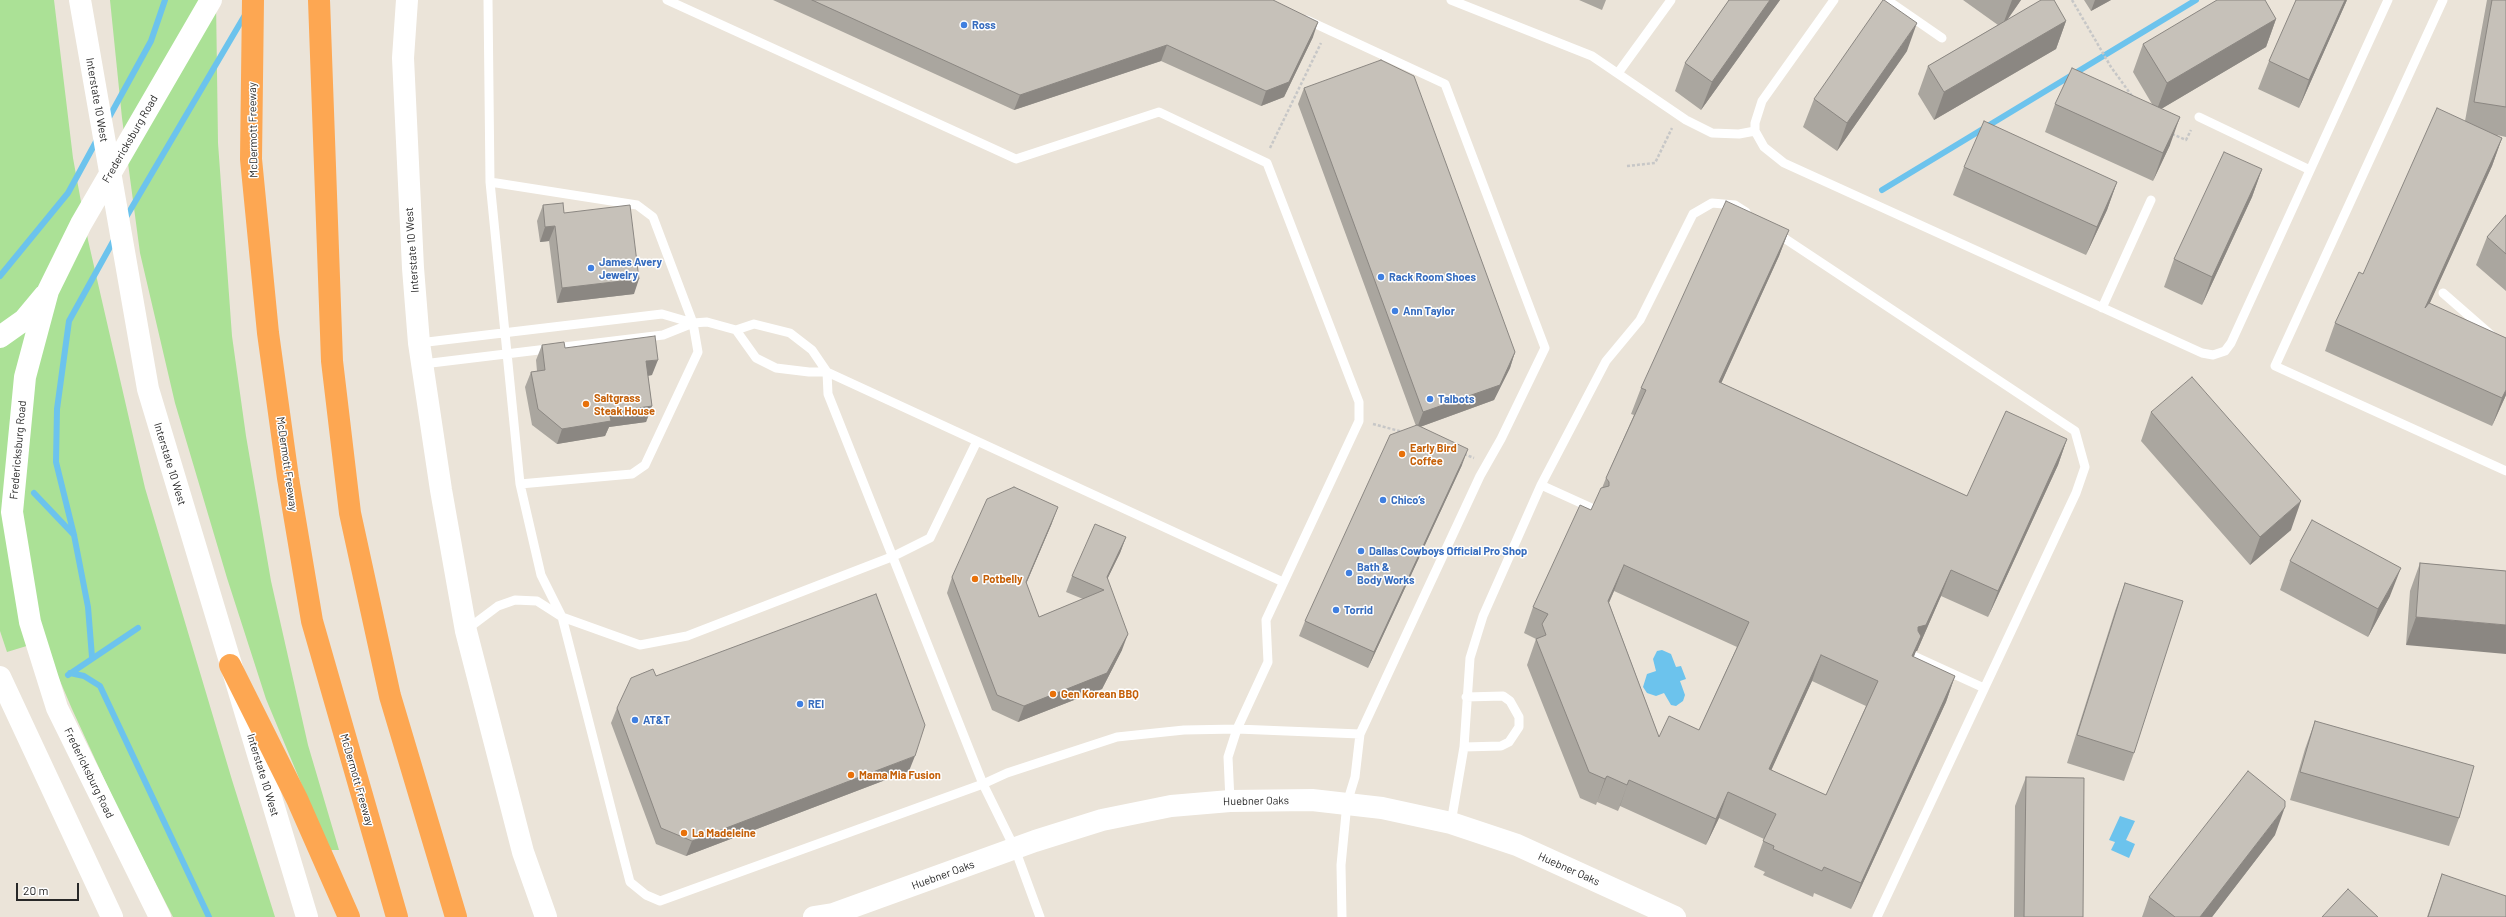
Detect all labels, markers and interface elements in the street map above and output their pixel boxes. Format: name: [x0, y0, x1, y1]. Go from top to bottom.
place label: Ross: [972, 18, 996, 32]
marker: Ross: [959, 20, 969, 30]
street label: Interstate 10 West: [83, 57, 111, 143]
street label: McDermott Freeway: [246, 82, 260, 178]
street label: Fredericksburg Road: [99, 93, 161, 185]
street label: Interstate 10 West: [402, 207, 422, 293]
place label: James Avery Jewelry: [599, 255, 662, 281]
marker: James Avery Jewelry: [586, 263, 596, 273]
place label: Rack Room Shoes: [1389, 270, 1476, 284]
marker: Rack Room Shoes: [1376, 272, 1386, 282]
place label: Ann Taylor: [1403, 304, 1455, 318]
marker: Ann Taylor: [1390, 306, 1400, 316]
place label: Saltgrass Steak House: [594, 391, 655, 417]
place label: Talbots: [1438, 392, 1474, 406]
marker: Talbots: [1425, 394, 1435, 404]
marker: Saltgrass Steak House: [581, 399, 591, 409]
street label: Fredericksburg Road: [7, 400, 29, 500]
street label: McDermott Freeway: [274, 416, 300, 512]
street label: Interstate 10 West: [151, 421, 189, 507]
place label: Early Bird Coffee: [1410, 441, 1457, 467]
marker: Early Bird Coffee: [1397, 449, 1407, 459]
place label: Chico’s: [1391, 493, 1425, 507]
marker: Chico’s: [1378, 495, 1388, 505]
place label: Dallas Cowboys Official Pro Shop: [1369, 544, 1527, 558]
marker: Dallas Cowboys Official Pro Shop: [1356, 546, 1366, 556]
place label: Bath & Body Works: [1357, 560, 1414, 586]
marker: Bath & Body Works: [1344, 568, 1354, 578]
place label: Potbelly: [983, 572, 1023, 586]
marker: Potbelly: [970, 574, 980, 584]
place label: Torrid: [1344, 603, 1373, 617]
marker: Torrid: [1331, 605, 1341, 615]
place label: Gen Korean BBQ: [1061, 687, 1139, 701]
marker: Gen Korean BBQ: [1048, 689, 1058, 699]
place label: REI: [808, 697, 824, 711]
marker: REI: [795, 699, 805, 709]
place label: AT&T: [643, 713, 670, 727]
marker: AT&T: [630, 715, 640, 725]
street label: Fredericksburg Road: [61, 725, 117, 821]
street label: Interstate 10 West: [244, 732, 282, 818]
street label: McDermott Freeway: [337, 732, 377, 828]
place label: Mama Mia Fusion: [859, 768, 941, 782]
marker: Mama Mia Fusion: [846, 770, 856, 780]
street label: Huebner Oaks: [1223, 794, 1289, 808]
place label: La Madeleine: [692, 826, 756, 840]
marker: La Madeleine: [679, 828, 689, 838]
street label: Huebner Oaks: [1536, 850, 1602, 888]
street label: Huebner Oaks: [910, 858, 976, 892]
scale bar: [18, 875, 81, 901]
text: 20 m: [23, 883, 49, 897]

